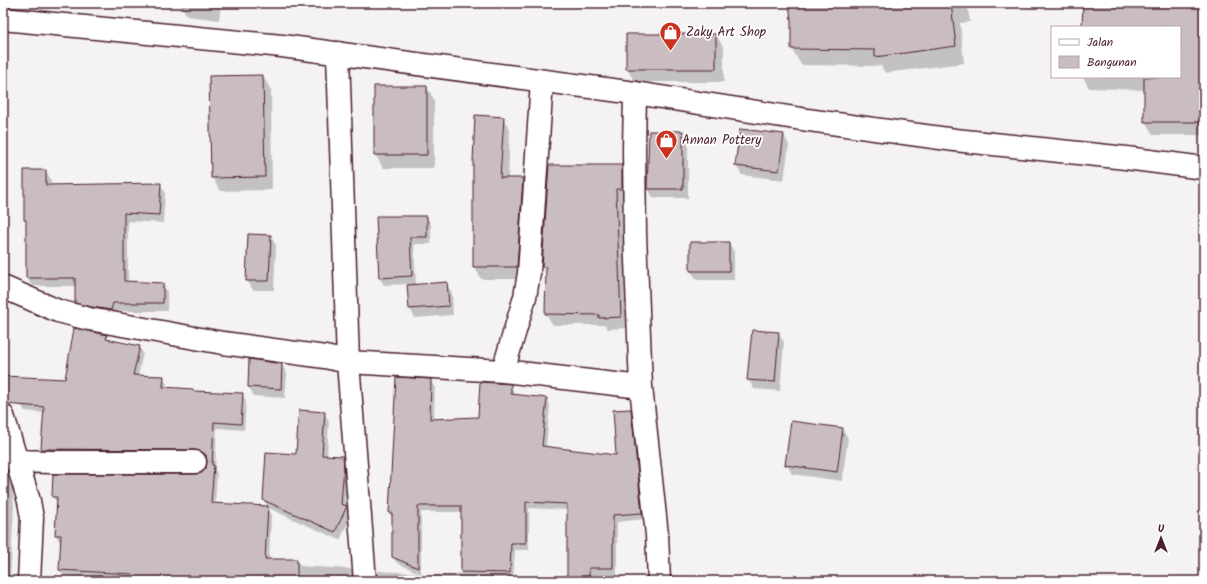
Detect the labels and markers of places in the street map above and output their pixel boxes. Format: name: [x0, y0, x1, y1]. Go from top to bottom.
shop icon: Zaky Art Shop: [658, 19, 684, 52]
place label: Zaky Art Shop: [686, 22, 767, 43]
shop icon: Annan Pottery: [653, 127, 679, 160]
place label: Annan Pottery: [682, 130, 762, 151]

